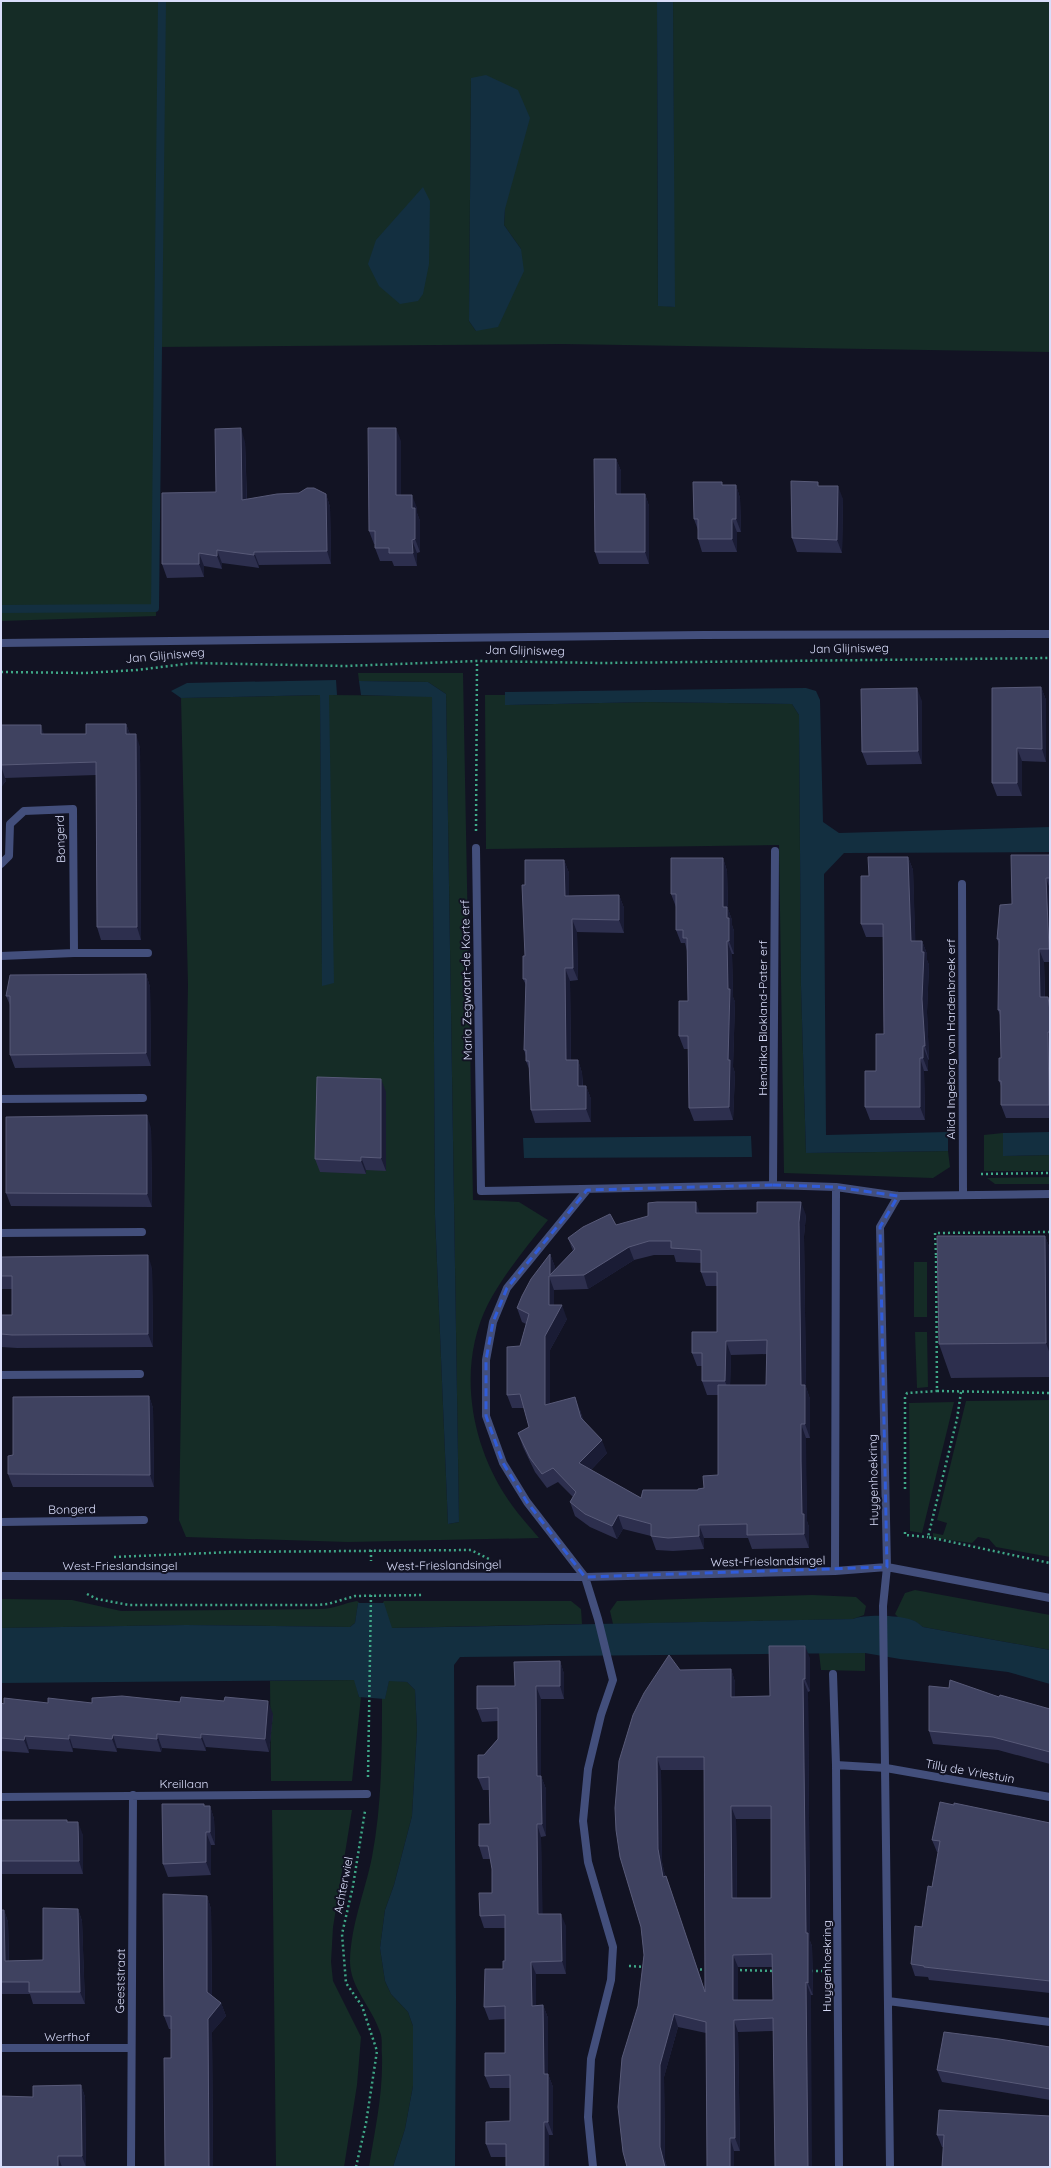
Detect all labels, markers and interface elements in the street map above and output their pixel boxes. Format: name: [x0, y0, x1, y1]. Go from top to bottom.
street label: Jan Glijnisweg: [809, 640, 889, 656]
street label: Jan Glijnisweg: [485, 642, 565, 658]
street label: Jan Glijnisweg: [125, 644, 205, 666]
street label: Bongerd: [52, 815, 68, 863]
street label: Maria Zegwaart-de Korte erf: [457, 899, 475, 1060]
street label: Alida Ingeborg van Hardenbroek erf: [943, 938, 958, 1139]
street label: Hendrika Blokland-Pater erf: [755, 940, 770, 1096]
street label: Huygenhoekring: [865, 1434, 881, 1526]
street label: Bongerd: [48, 1501, 96, 1517]
street label: West-Frieslandsingel: [710, 1552, 826, 1570]
street label: West-Frieslandsingel: [386, 1556, 502, 1574]
street label: West-Frieslandsingel: [62, 1558, 178, 1573]
street label: Tilly de Vriestuin: [924, 1756, 1016, 1786]
street label: Kreillaan: [160, 1776, 208, 1791]
street label: Achterwiel: [330, 1855, 356, 1915]
street label: Huygenhoekring: [819, 1920, 834, 2012]
street label: Geeststraat: [112, 1948, 128, 2014]
street label: Werfhof: [44, 2029, 90, 2044]

